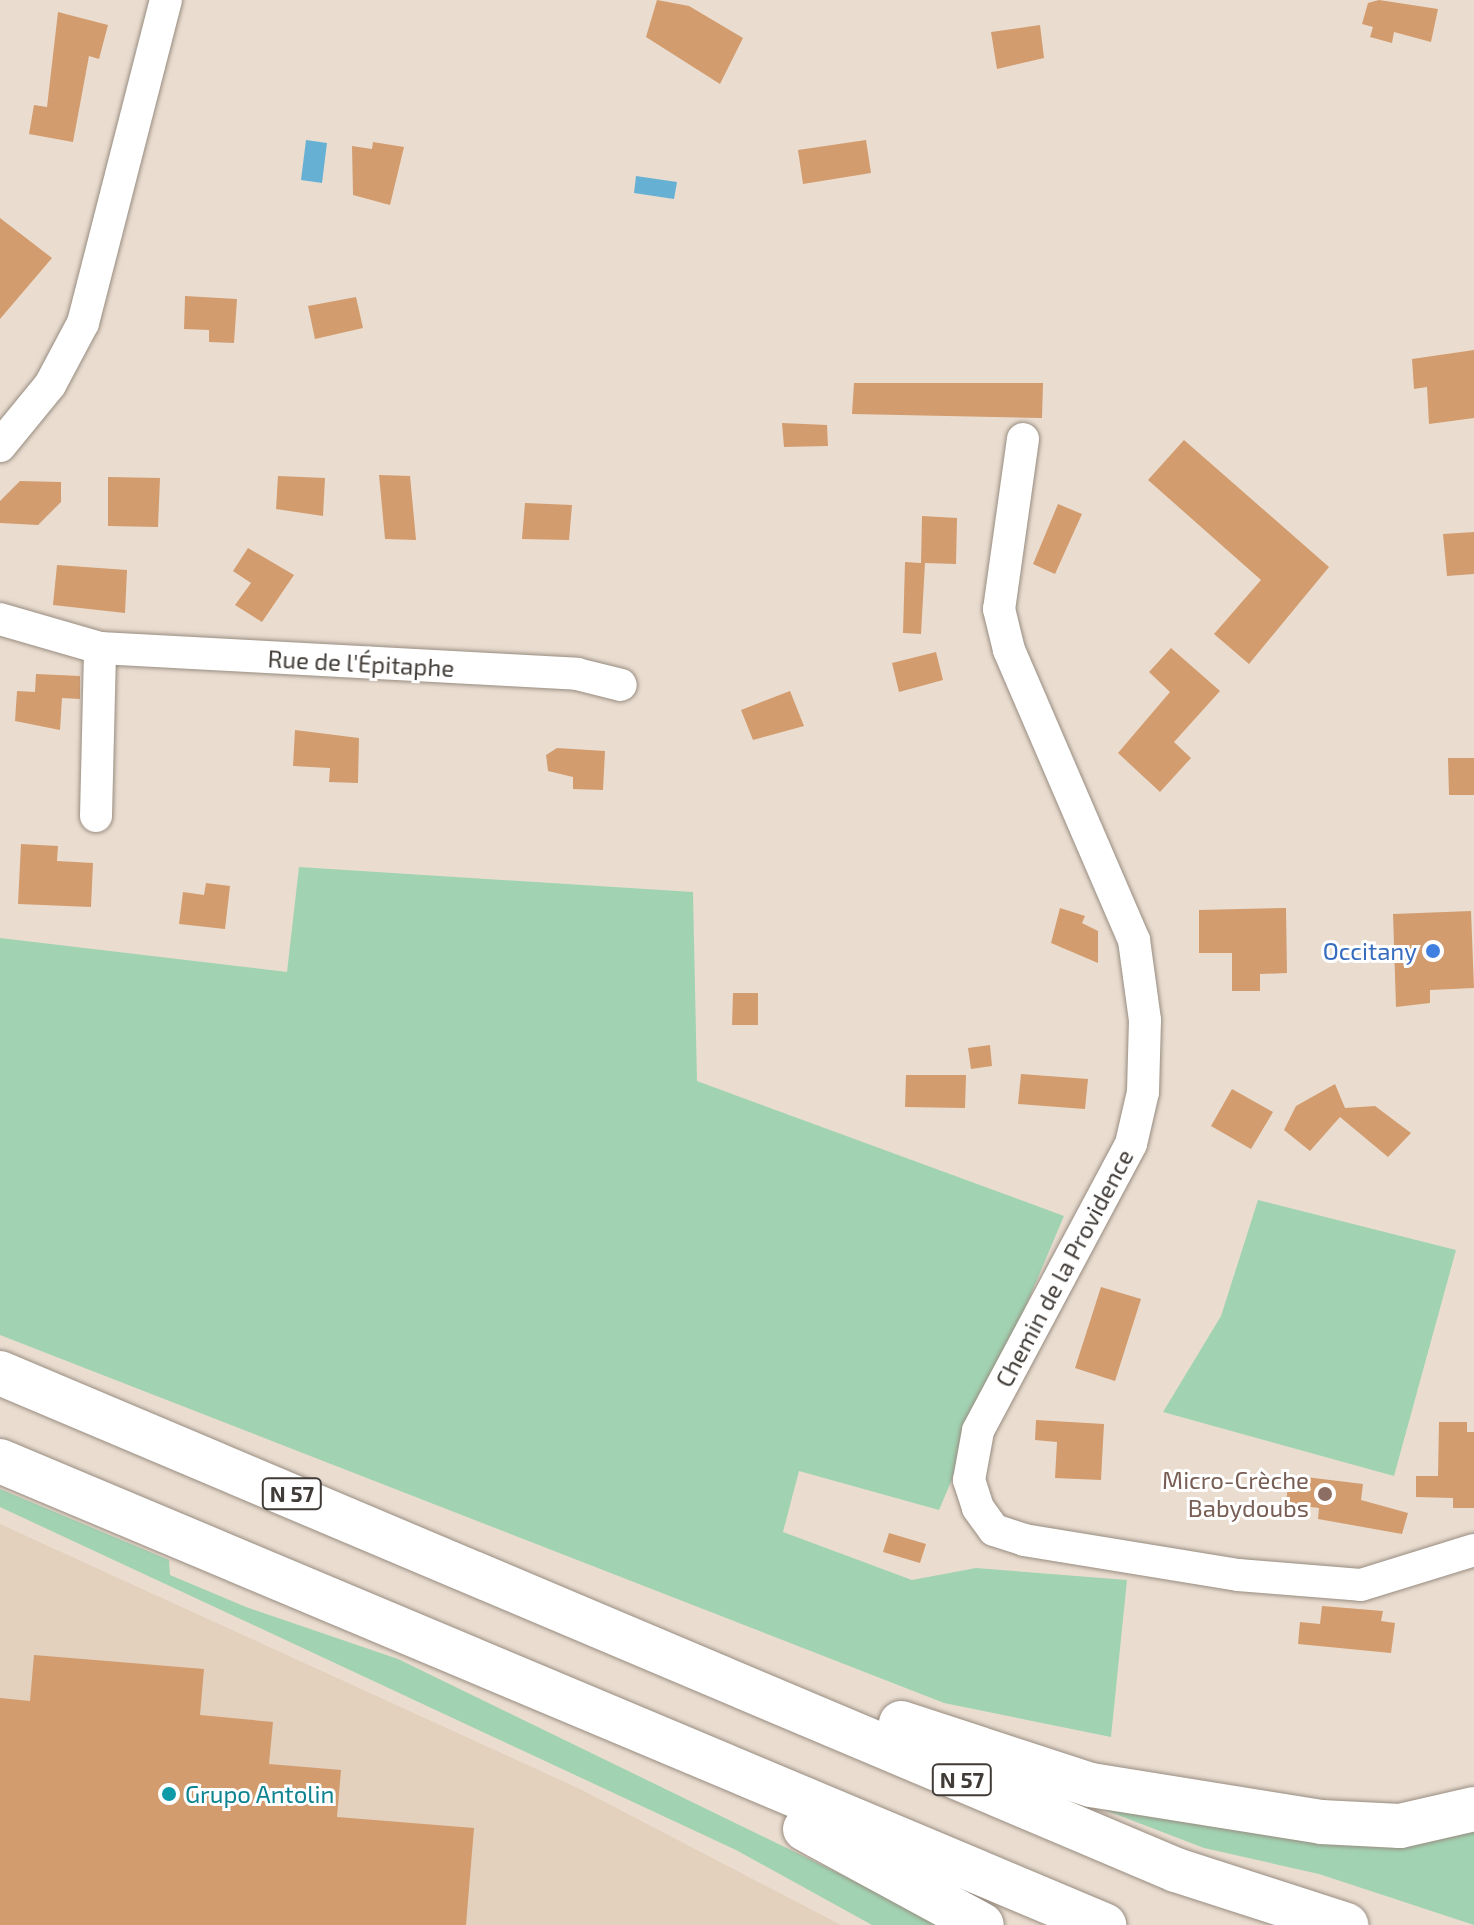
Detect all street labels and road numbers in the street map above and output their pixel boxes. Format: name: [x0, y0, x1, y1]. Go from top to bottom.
street label: Rue de l'Épitaphe: [267, 644, 455, 682]
street label: Chemin de la Providence: [989, 1144, 1139, 1392]
road number: N 57: [260, 1476, 324, 1512]
road number: N 57: [930, 1762, 994, 1798]

